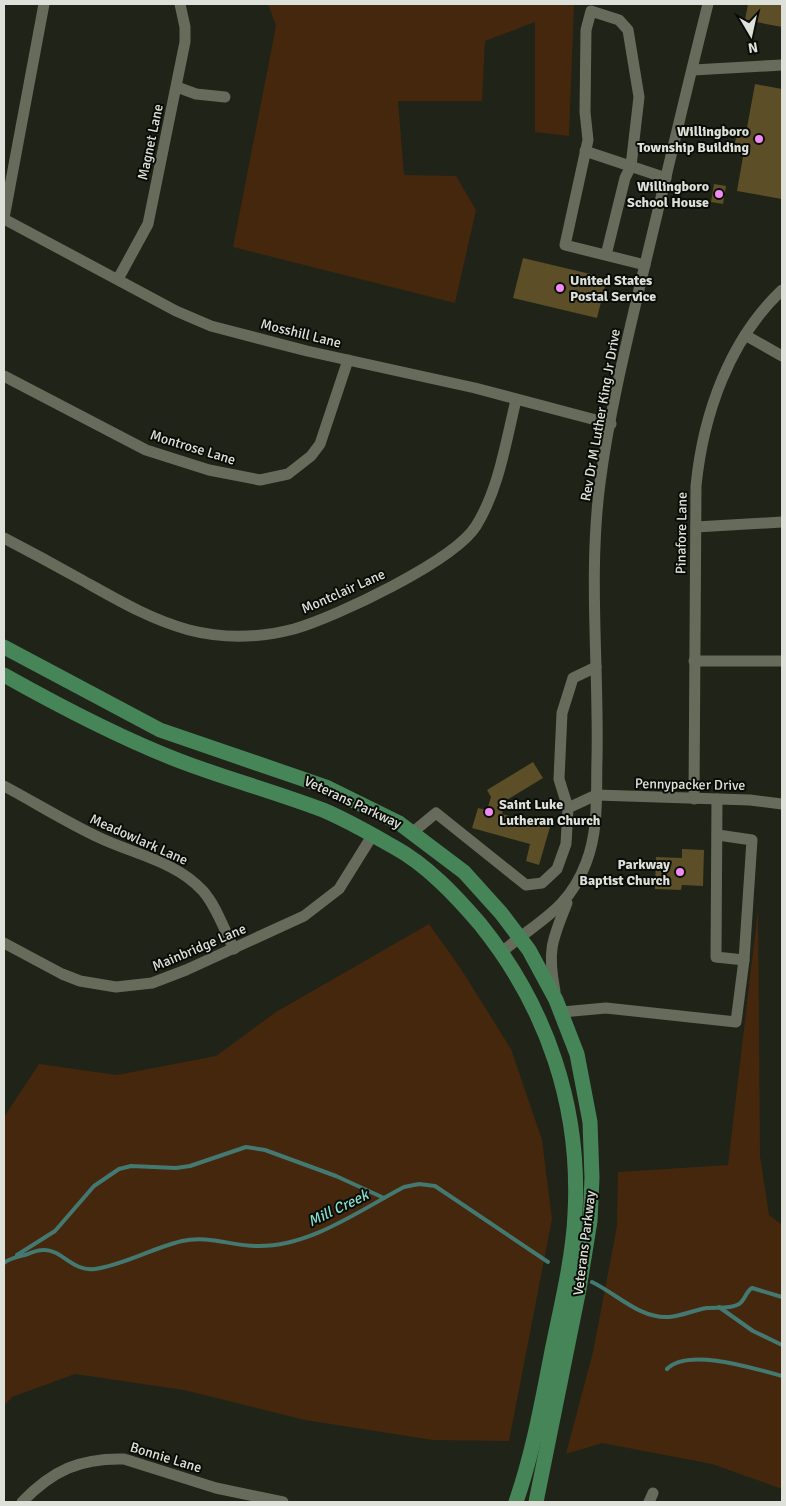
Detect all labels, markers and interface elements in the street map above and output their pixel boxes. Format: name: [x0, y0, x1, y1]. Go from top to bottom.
north arrow: [726, 10, 776, 60]
text: N: [747, 38, 759, 57]
street label: Magnet Lane: [134, 103, 167, 182]
place label: Willingboro Township Building: [637, 123, 749, 156]
marker: Willingboro Township Building: [753, 133, 765, 145]
place label: Willingboro School House: [627, 178, 709, 211]
marker: Willingboro School House: [713, 188, 725, 200]
place label: United States Postal Service: [570, 272, 656, 305]
marker: United States Postal Service: [554, 282, 566, 294]
street label: Mosshill Lane: [259, 315, 343, 352]
street label: Rev Dr M Luther King Jr Drive: [577, 328, 624, 503]
street label: Montrose Lane: [148, 426, 238, 469]
street label: Pinafore Lane: [672, 492, 691, 574]
street label: Montclair Lane: [299, 565, 388, 617]
street label: Veterans Parkway: [301, 772, 405, 833]
street label: Pennypacker Drive: [635, 775, 745, 794]
place label: Saint Luke Lutheran Church: [499, 796, 601, 829]
marker: Saint Luke Lutheran Church: [483, 806, 495, 818]
street label: Meadowlark Lane: [87, 810, 190, 869]
place label: Parkway Baptist Church: [579, 856, 670, 889]
marker: Parkway Baptist Church: [674, 866, 686, 878]
street label: Mainbridge Lane: [150, 920, 249, 975]
water label: Mill Creek: [305, 1185, 372, 1230]
street label: Veterans Parkway: [570, 1189, 599, 1296]
street label: Bonnie Lane: [128, 1439, 204, 1476]

